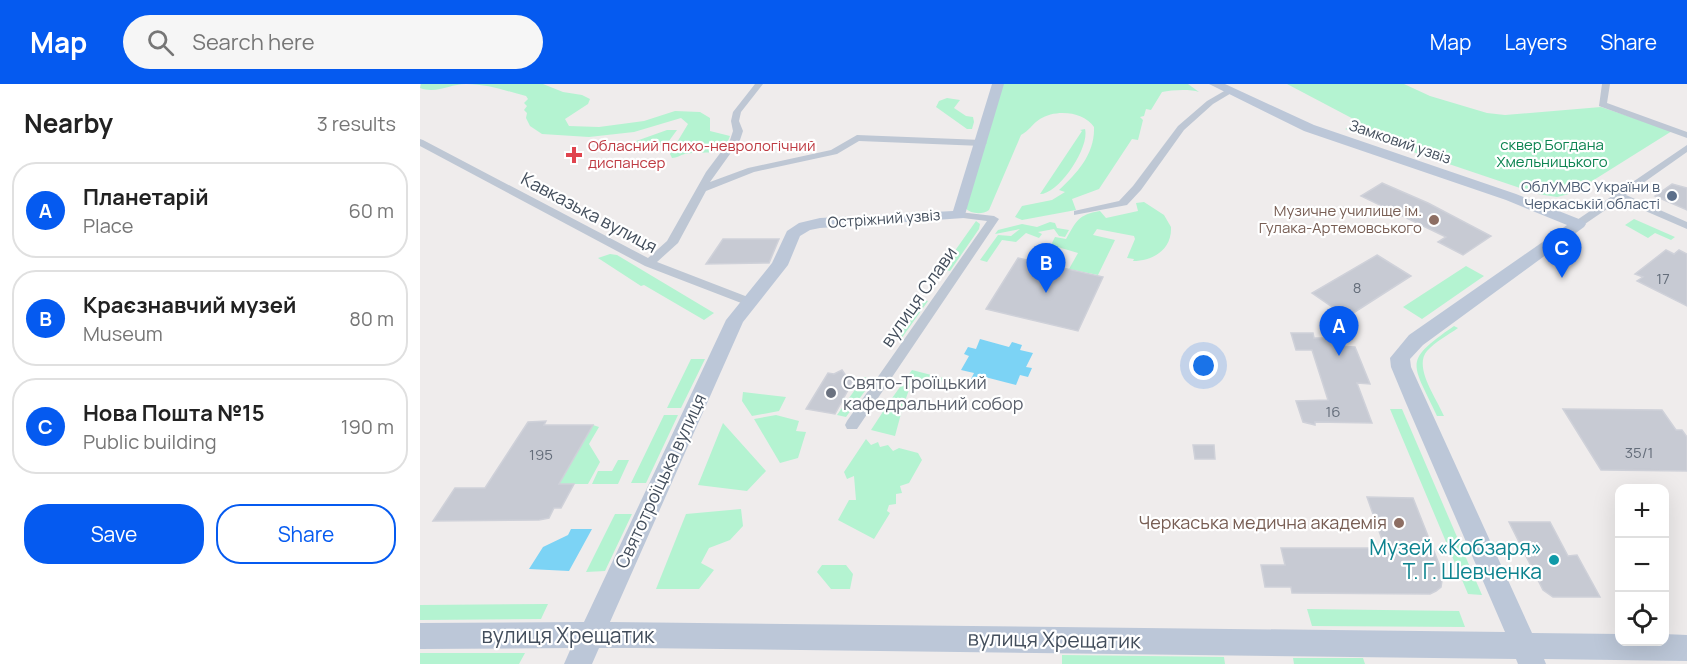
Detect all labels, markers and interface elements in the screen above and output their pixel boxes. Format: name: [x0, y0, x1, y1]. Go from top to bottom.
search box: [123, 15, 543, 69]
text: Map: [30, 23, 87, 61]
icon: search: [144, 26, 177, 59]
text: Search here: [192, 27, 315, 57]
text: Map: [1430, 28, 1471, 56]
text: Layers: [1504, 28, 1567, 56]
text: Share: [1600, 28, 1657, 56]
text: Nearby: [24, 105, 113, 141]
text: 3 results: [317, 110, 396, 137]
street label: Замковий узвіз: [1346, 114, 1454, 169]
park label: сквер Богдана Хмельницького: [1496, 134, 1608, 172]
place label: Обласний психо-неврологічний диспансер: [588, 135, 815, 173]
marker: Обласний психо-неврологічний диспансер: [565, 146, 583, 164]
street label: Кавказька вулиця: [517, 166, 662, 258]
place label: ОблУМВС України в Черкаській області: [1521, 176, 1660, 214]
text: Планетарій: [83, 182, 209, 212]
marker: ОблУМВС України в Черкаській області: [1665, 189, 1679, 203]
text: A: [39, 197, 52, 224]
text: 60 m: [348, 197, 394, 224]
place label: Музичне училище ім. Гулака-Артемовського: [1259, 200, 1422, 238]
street label: Остріжний узвіз: [827, 204, 941, 233]
text: Place: [83, 212, 133, 239]
marker: Музичне училище ім. Гулака-Артемовського: [1427, 213, 1441, 227]
pin: C: [1542, 228, 1582, 278]
street label: вулиця Слави: [875, 242, 962, 351]
pin: B: [1026, 244, 1066, 293]
house number: 17: [1656, 268, 1670, 289]
house number: 8: [1353, 277, 1361, 298]
text: Краєзнавчий музей: [83, 290, 296, 320]
text: B: [39, 305, 52, 332]
text: 80 m: [349, 305, 394, 332]
pin: A: [1320, 306, 1358, 356]
text: Museum: [83, 320, 163, 347]
your location: [1189, 351, 1218, 380]
place label: Свято-Троїцький кафедральний собор: [843, 370, 1023, 415]
marker: Свято-Троїцький кафедральний собор: [824, 386, 838, 400]
street label: Святотроїцька вулиця: [609, 389, 711, 572]
text: Нова Пошта №15: [83, 398, 265, 428]
house number: 16: [1325, 401, 1341, 422]
text: C: [38, 413, 53, 440]
text: 190 m: [341, 413, 394, 440]
text: Public building: [83, 428, 217, 455]
house number: 35/1: [1625, 442, 1653, 463]
house number: 195: [529, 444, 553, 465]
map controls: [1615, 484, 1669, 646]
button: +: [1615, 484, 1669, 538]
button: Save: [24, 504, 204, 564]
button: Share: [216, 504, 396, 564]
place label: Черкаська медична академія: [1139, 510, 1387, 534]
marker: Черкаська медична академія: [1392, 516, 1406, 530]
place label: Музей «Кобзаря» Т. Г. Шевченка: [1369, 533, 1542, 585]
button: −: [1615, 538, 1669, 592]
marker: Музей «Кобзаря» Т. Г. Шевченка: [1547, 553, 1561, 567]
button: locate: [1615, 592, 1669, 646]
street label: вулиця Хрещатик: [482, 621, 655, 649]
street label: вулиця Хрещатик: [967, 623, 1141, 655]

